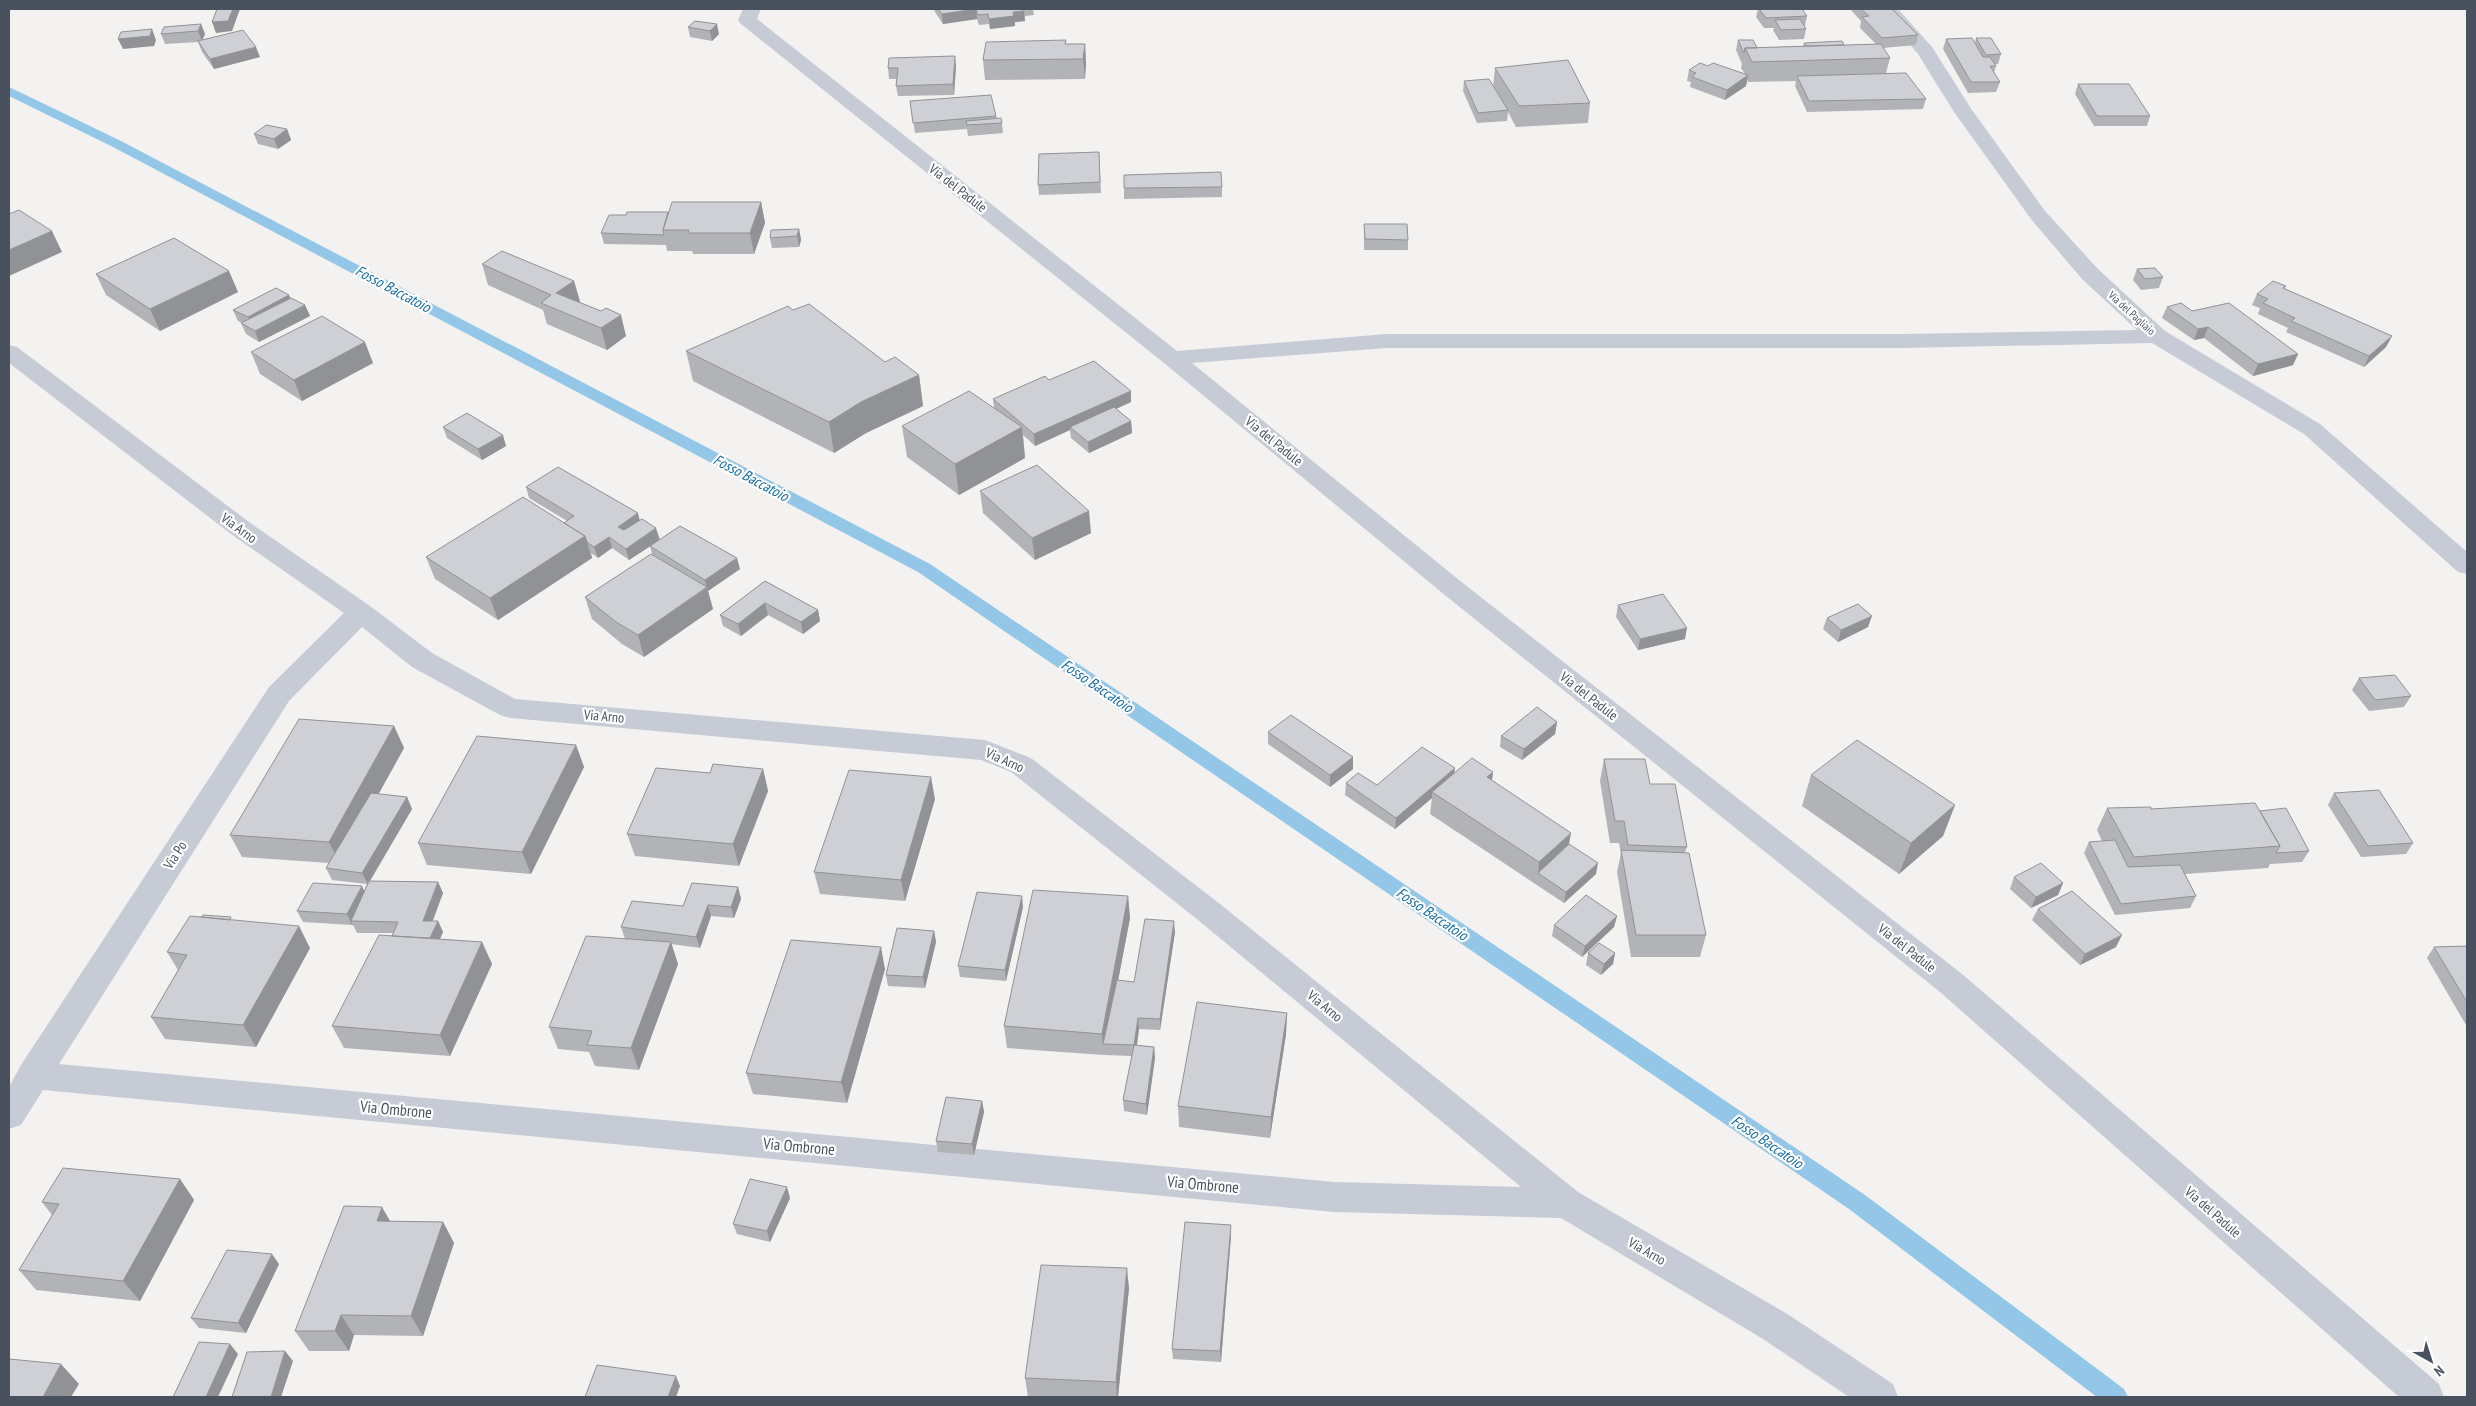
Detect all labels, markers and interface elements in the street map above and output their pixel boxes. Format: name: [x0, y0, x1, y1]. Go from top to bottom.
street label: Via del Padule: [925, 159, 991, 216]
water label: Fosso Baccatoio: [352, 261, 435, 317]
street label: Via del Pagliaio: [2105, 287, 2159, 338]
street label: Via del Padule: [1241, 412, 1307, 470]
water label: Fosso Baccatoio: [710, 450, 793, 506]
street label: Via Arno: [217, 508, 261, 547]
water label: Fosso Baccatoio: [1058, 655, 1138, 717]
street label: Via del Padule: [1556, 667, 1622, 724]
street label: Via Arno: [582, 705, 625, 727]
street label: Via Arno: [982, 743, 1027, 776]
street label: Via Po: [159, 837, 191, 873]
water label: Fosso Baccatoio: [1393, 883, 1473, 945]
street label: Via del Padule: [1874, 919, 1940, 976]
street label: Via Arno: [1303, 986, 1346, 1026]
street label: Via Ombrone: [358, 1096, 433, 1122]
water label: Fosso Baccatoio: [1728, 1111, 1808, 1173]
street label: Via Ombrone: [761, 1133, 836, 1159]
street label: Via Ombrone: [1165, 1171, 1240, 1197]
street label: Via del Padule: [2180, 1182, 2245, 1242]
street label: Via Arno: [1624, 1233, 1669, 1269]
north arrow: [2406, 1336, 2456, 1386]
text: N: [2431, 1362, 2448, 1380]

